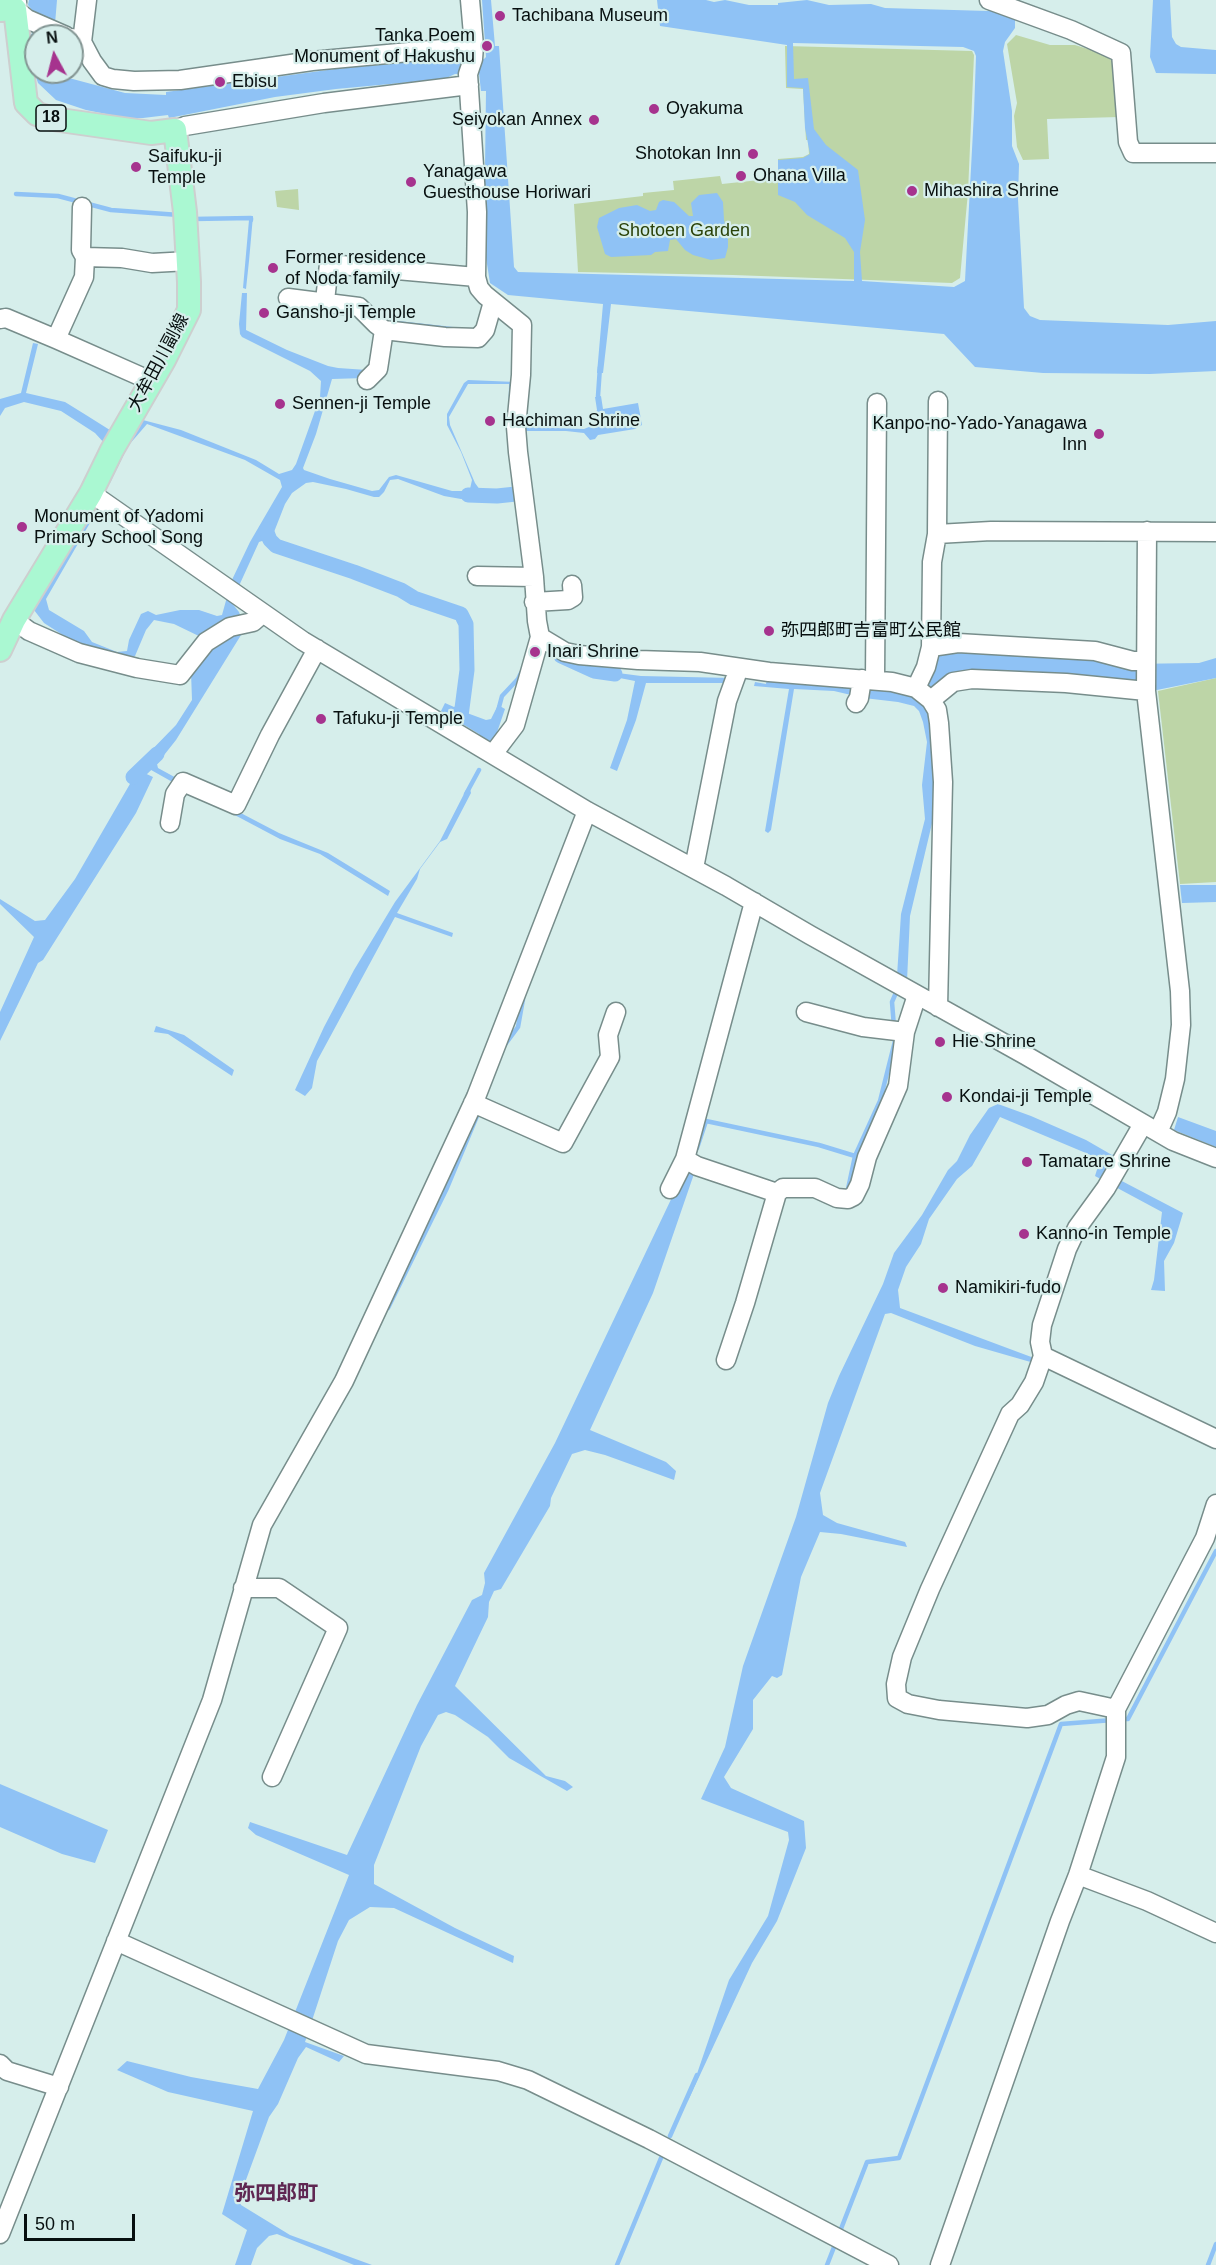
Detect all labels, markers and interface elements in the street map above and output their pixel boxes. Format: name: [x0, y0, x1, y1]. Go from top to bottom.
place label: Tachibana Museum: [512, 5, 668, 27]
marker: Tachibana Museum: [493, 9, 507, 23]
north arrow: [24, 24, 84, 84]
place label: Tanka Poem Monument of Hakushu: [294, 25, 475, 68]
text: N: [45, 28, 59, 47]
marker: Tanka Poem Monument of Hakushu: [480, 39, 494, 53]
place label: Ebisu: [232, 71, 277, 93]
marker: Ebisu: [213, 75, 227, 89]
place label: Oyakuma: [666, 98, 743, 120]
marker: Oyakuma: [647, 102, 661, 116]
road number: 18: [36, 105, 66, 131]
place label: Seiyokan Annex: [452, 109, 582, 131]
marker: Seiyokan Annex: [587, 113, 601, 127]
place label: Shotokan Inn: [635, 143, 741, 165]
place label: Saifuku-ji Temple: [148, 146, 222, 188]
marker: Shotokan Inn: [746, 147, 760, 161]
marker: Saifuku-ji Temple: [129, 160, 143, 174]
place label: Yanagawa Guesthouse Horiwari: [423, 161, 591, 204]
place label: Ohana Villa: [753, 165, 846, 187]
marker: Ohana Villa: [734, 169, 748, 183]
marker: Yanagawa Guesthouse Horiwari: [404, 175, 418, 189]
place label: Mihashira Shrine: [924, 180, 1059, 202]
marker: Mihashira Shrine: [905, 184, 919, 198]
park label: Shotoen Garden: [618, 220, 750, 242]
place label: Former residence of Noda family: [285, 247, 426, 290]
marker: Former residence of Noda family: [266, 261, 280, 275]
place label: Gansho-ji Temple: [276, 302, 416, 324]
marker: Gansho-ji Temple: [257, 306, 271, 320]
street label: 大牟田川副線: [124, 310, 194, 416]
place label: Sennen-ji Temple: [292, 393, 431, 415]
marker: Sennen-ji Temple: [273, 397, 287, 411]
place label: Hachiman Shrine: [502, 410, 640, 432]
place label: Kanpo-no-Yado-Yanagawa Inn: [873, 413, 1087, 456]
marker: Hachiman Shrine: [483, 414, 497, 428]
marker: Kanpo-no-Yado-Yanagawa Inn: [1092, 427, 1106, 441]
place label: Monument of Yadomi Primary School Song: [34, 506, 204, 548]
marker: Monument of Yadomi Primary School Song: [15, 520, 29, 534]
place label: 弥四郎町吉富町公民館: [781, 620, 961, 642]
marker: 弥四郎町吉富町公民館: [762, 624, 776, 638]
place label: Inari Shrine: [547, 641, 639, 663]
marker: Inari Shrine: [528, 645, 542, 659]
place label: Tafuku-ji Temple: [333, 708, 463, 730]
marker: Tafuku-ji Temple: [314, 712, 328, 726]
place label: Hie Shrine: [952, 1031, 1036, 1053]
marker: Hie Shrine: [933, 1035, 947, 1049]
place label: Kondai-ji Temple: [959, 1086, 1092, 1108]
marker: Kondai-ji Temple: [940, 1090, 954, 1104]
place label: Tamatare Shrine: [1039, 1151, 1171, 1173]
marker: Tamatare Shrine: [1020, 1155, 1034, 1169]
place label: Kanno-in Temple: [1036, 1223, 1171, 1245]
marker: Kanno-in Temple: [1017, 1227, 1031, 1241]
place label: Namikiri-fudo: [955, 1277, 1061, 1299]
marker: Namikiri-fudo: [936, 1281, 950, 1295]
district label: 弥四郎町: [234, 2181, 318, 2207]
scale bar: [27, 2202, 138, 2240]
text: 50 m: [35, 2214, 75, 2234]

